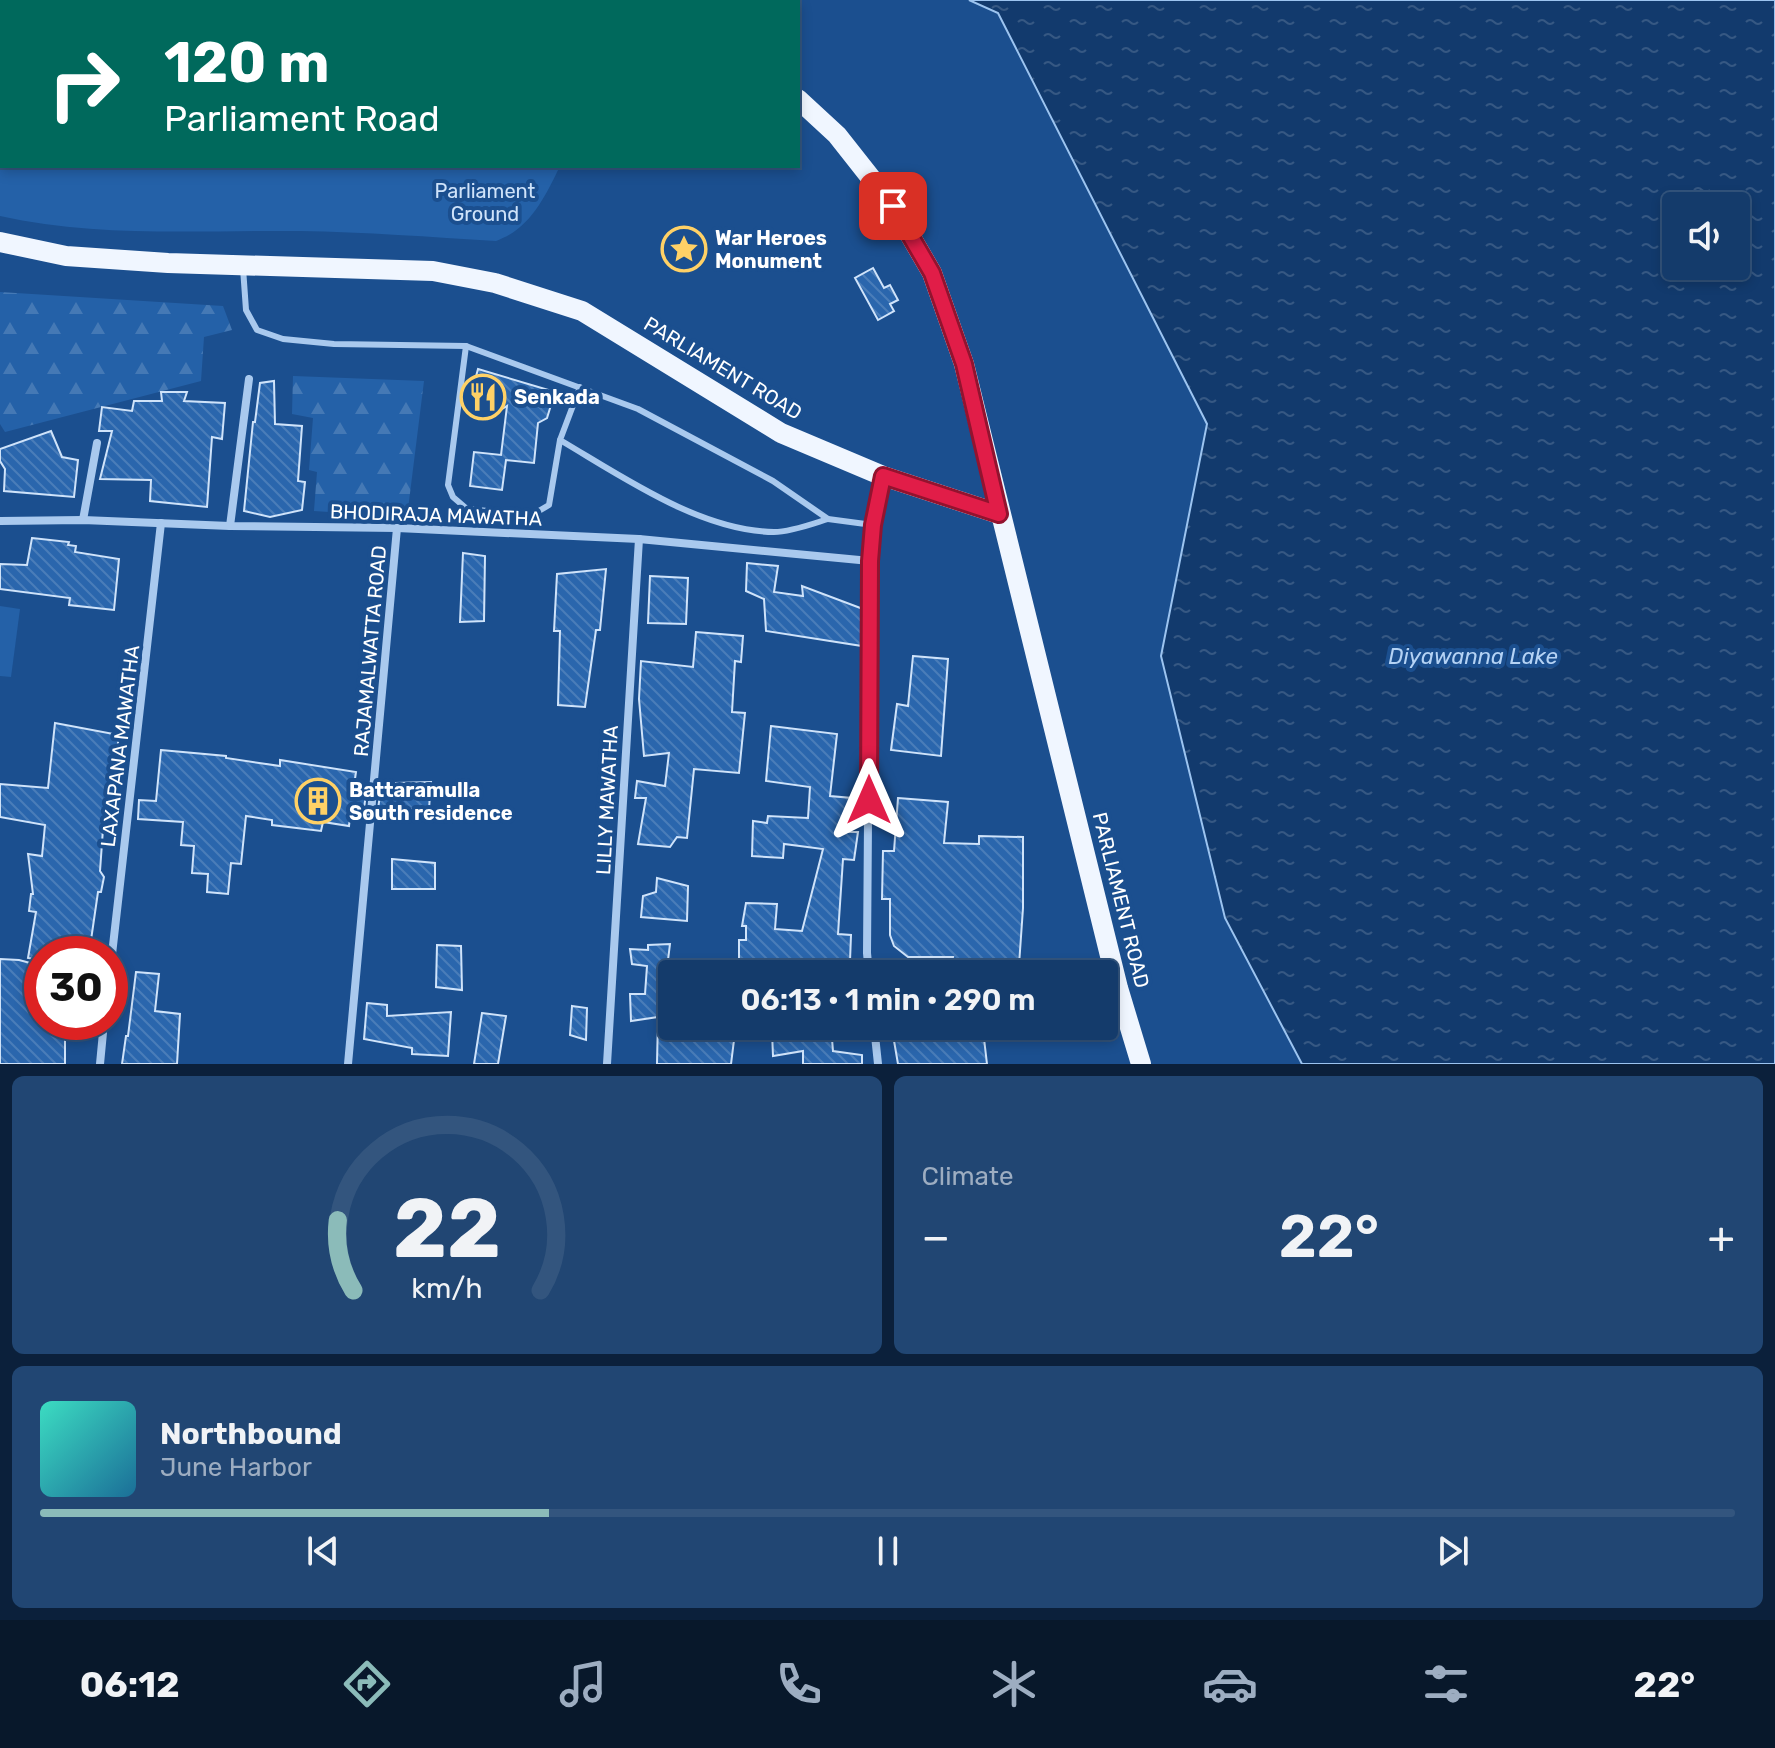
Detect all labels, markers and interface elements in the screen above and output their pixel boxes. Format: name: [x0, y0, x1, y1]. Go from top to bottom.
text: 120 m: [164, 30, 330, 96]
icon: right: [32, 32, 136, 136]
text: Parliament Road: [164, 97, 440, 140]
pin: [859, 172, 927, 240]
park label: Parliament Ground: [435, 179, 536, 226]
icon: arrive: [871, 184, 915, 228]
map controls: [1662, 192, 1750, 280]
button: sound: [1662, 192, 1750, 280]
place icon: War Heroes Monument: [660, 225, 708, 273]
place label: War Heroes Monument: [715, 226, 827, 273]
street label: PARLIAMENT ROAD: [640, 311, 806, 425]
restaurant icon: Senkada: [459, 373, 507, 421]
place label: Senkada: [514, 385, 600, 409]
street label: BHODIRAJA MAWATHA: [329, 499, 543, 531]
street label: RAJAMALWATTA ROAD: [349, 544, 391, 758]
water label: Diyawanna Lake: [1388, 643, 1558, 670]
street label: LAXAPANA MAWATHA: [96, 644, 144, 848]
street label: LILLY MAWATHA: [591, 725, 623, 875]
position arrow: [827, 758, 911, 842]
building icon: Battaramulla South residence: [294, 777, 342, 825]
place label: Battaramulla South residence: [349, 778, 513, 825]
street label: PARLIAMENT ROAD: [1088, 810, 1154, 990]
speed limit sign: 30: [24, 936, 128, 1040]
text: 06:13 · 1 min · 290 m: [741, 982, 1036, 1018]
text: Climate: [922, 1161, 1014, 1192]
text: 22: [393, 1179, 501, 1278]
text: 22°: [1279, 1201, 1379, 1272]
text: −: [922, 1211, 950, 1263]
text: +: [1708, 1211, 1735, 1263]
text: km/h: [411, 1271, 482, 1305]
text: Northbound: [160, 1416, 342, 1452]
text: June Harbor: [160, 1452, 312, 1483]
icon: previous: [301, 1529, 345, 1573]
icon: pause: [866, 1529, 910, 1573]
icon: next: [1431, 1529, 1475, 1573]
icon: directions: [339, 1656, 395, 1712]
icon: music: [555, 1656, 611, 1712]
icon: phone: [771, 1656, 827, 1712]
icon: climate: [986, 1656, 1042, 1712]
icon: car: [1202, 1656, 1258, 1712]
icon: filters: [1418, 1656, 1474, 1712]
text: 06:12: [80, 1663, 180, 1706]
text: 22°: [1634, 1663, 1695, 1706]

